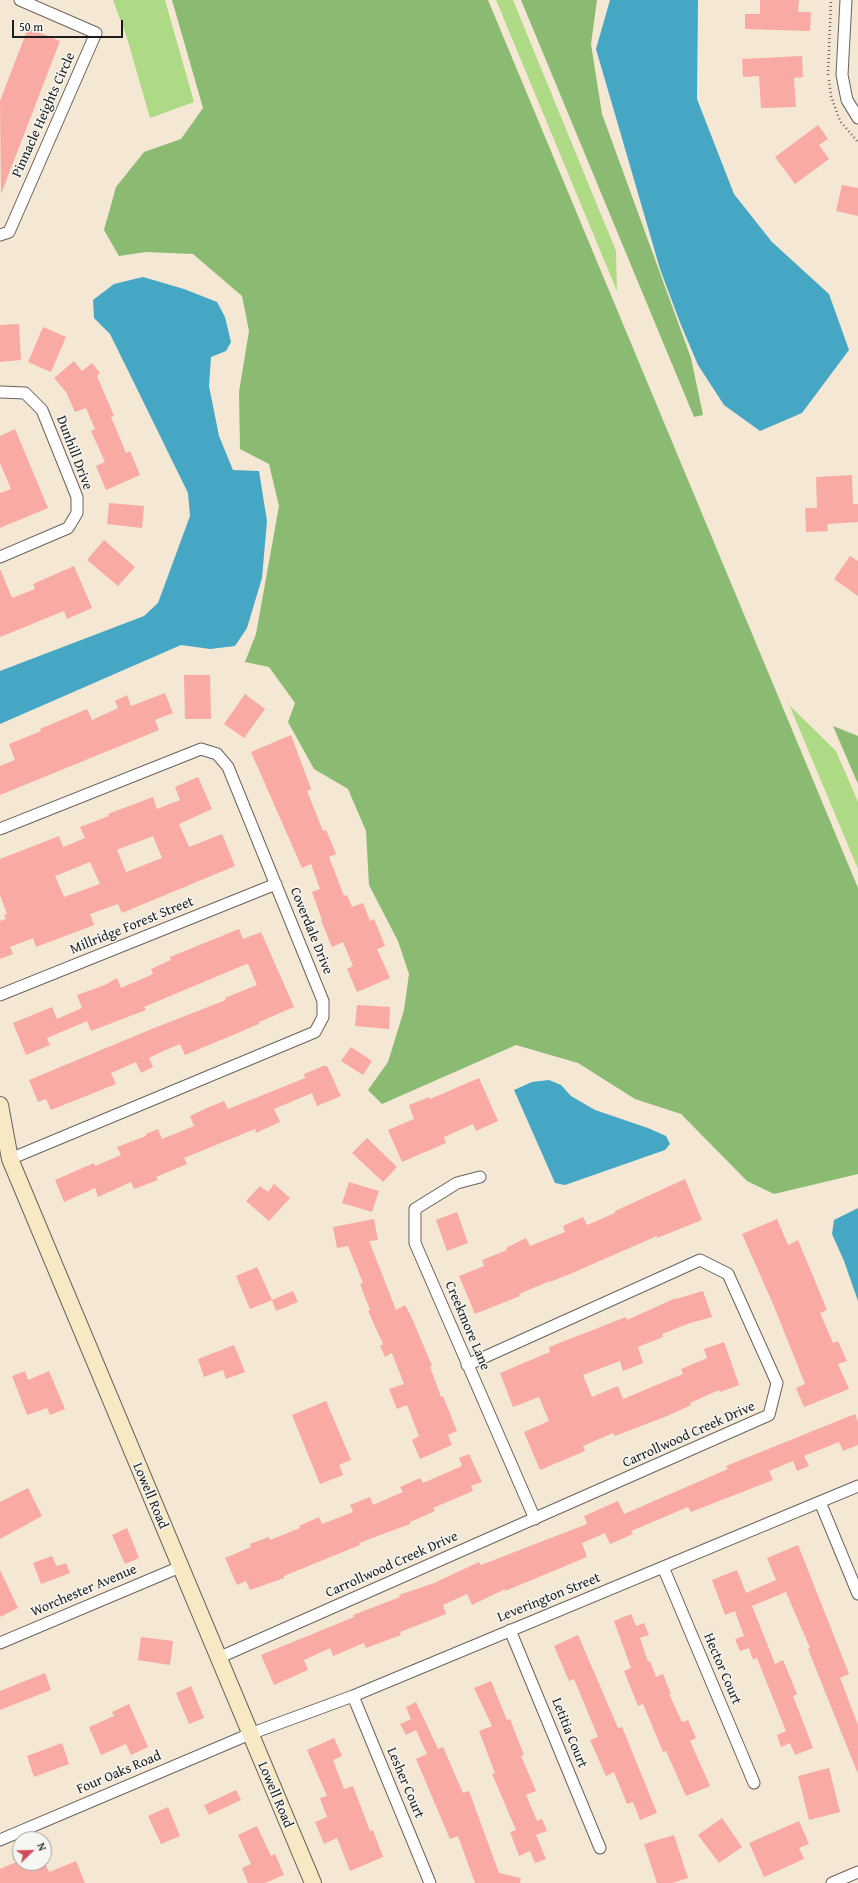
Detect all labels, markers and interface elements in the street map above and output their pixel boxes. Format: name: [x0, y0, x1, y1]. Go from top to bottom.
scale bar: [14, 12, 125, 38]
text: 50 m: [19, 18, 43, 35]
street label: Pinnacle Heights Circle: [9, 50, 79, 180]
street label: Dunhill Drive: [52, 414, 96, 492]
street label: Coverdale Drive: [286, 885, 336, 977]
street label: Millridge Forest Street: [68, 894, 196, 958]
street label: Creekmore Lane: [441, 1279, 493, 1373]
street label: Carrollwood Creek Drive: [620, 1398, 758, 1472]
street label: Lowell Road: [129, 1460, 171, 1532]
street label: Carrollwood Creek Drive: [323, 1528, 461, 1602]
street label: Worchester Avenue: [29, 1561, 139, 1621]
street label: Leverington Street: [495, 1570, 603, 1626]
street label: Hector Court: [699, 1631, 745, 1707]
street label: Letitia Court: [547, 1696, 591, 1770]
street label: Lesher Court: [383, 1745, 427, 1821]
street label: Four Oaks Road: [74, 1748, 164, 1798]
street label: Lowell Road: [254, 1759, 296, 1831]
north arrow: [12, 1831, 52, 1871]
text: N: [33, 1840, 51, 1853]

